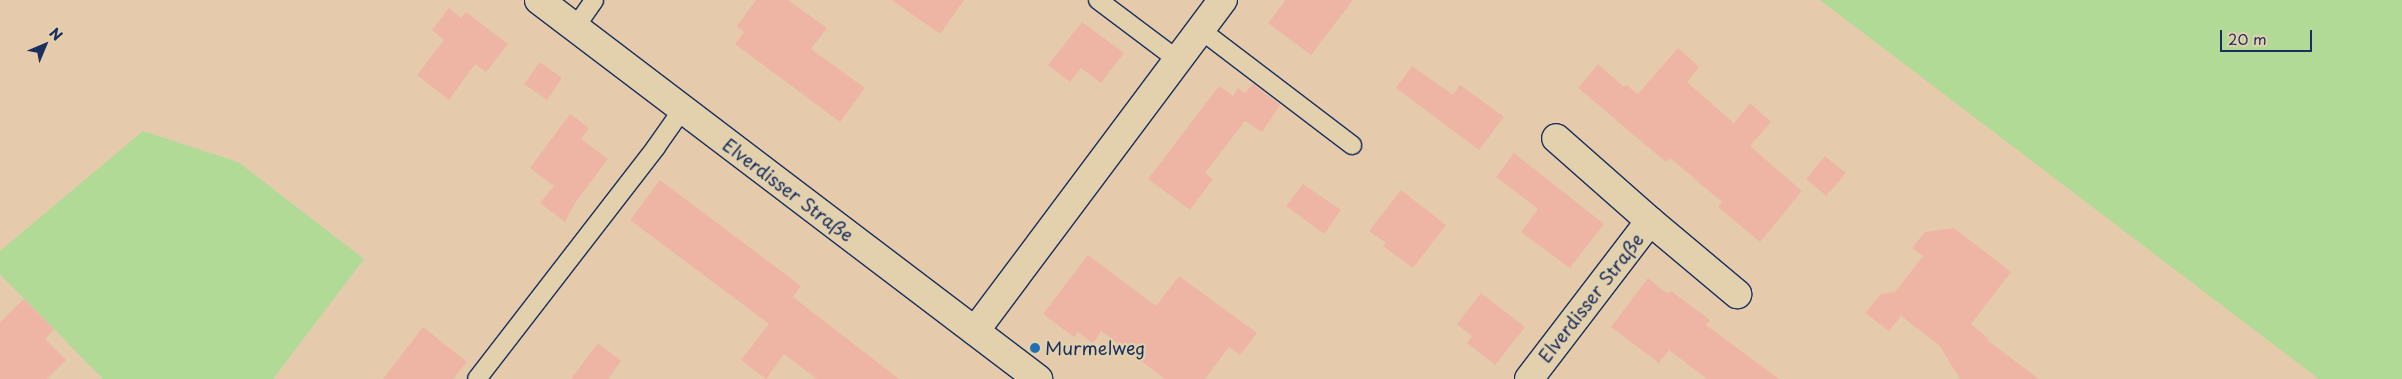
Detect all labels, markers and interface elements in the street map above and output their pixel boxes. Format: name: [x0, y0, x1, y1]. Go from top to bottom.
north arrow: [20, 20, 70, 70]
scale bar: [2222, 20, 2314, 52]
text: N: [45, 23, 67, 45]
text: 20 m: [2228, 27, 2267, 50]
street label: Elverdisser Straße: [718, 134, 858, 246]
street label: Elverdisser Straße: [1534, 229, 1648, 367]
place label: Murmelweg: [1045, 337, 1145, 359]
marker: Murmelweg: [1029, 342, 1041, 354]

